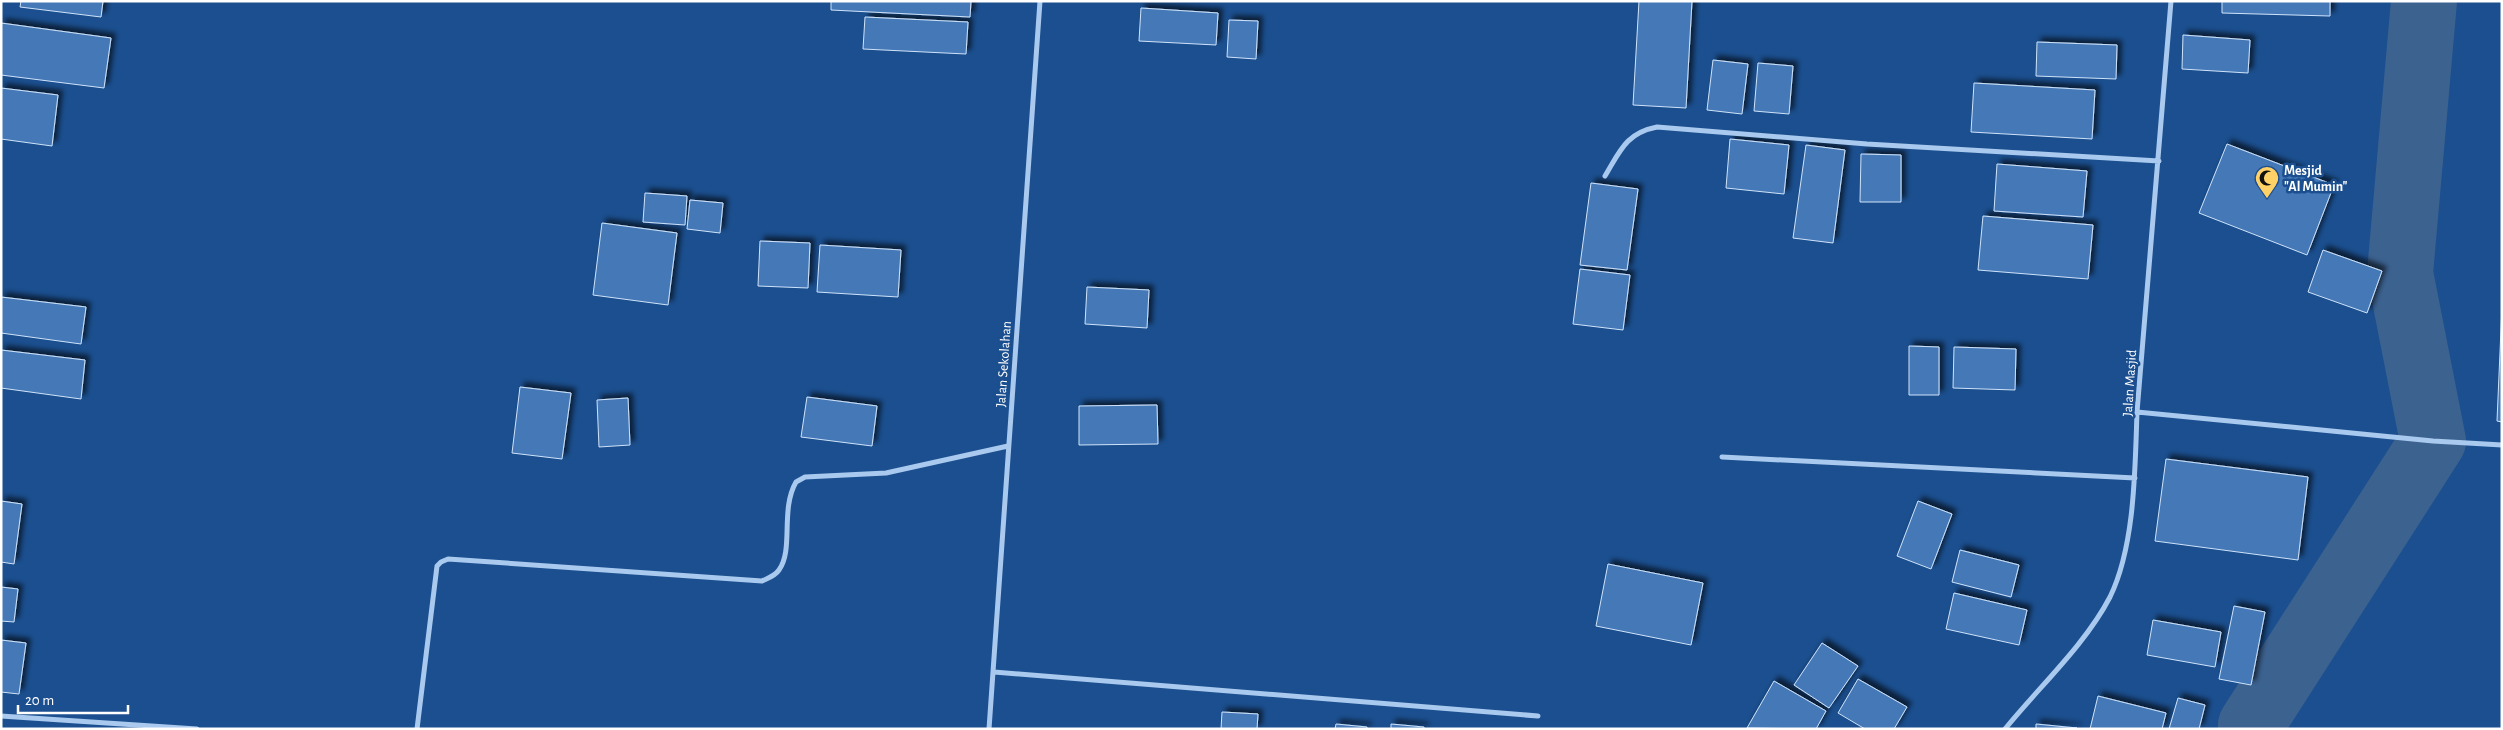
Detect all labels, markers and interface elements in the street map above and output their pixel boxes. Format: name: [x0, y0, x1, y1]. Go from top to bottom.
place label: Mesjid "Al Mumin": [2284, 164, 2347, 194]
mosque icon: Mesjid "Al Mumin": [2254, 165, 2280, 199]
street label: Jalan Sekolahan: [994, 320, 1014, 408]
street label: Jalan Masjid: [2121, 349, 2139, 417]
scale bar: [18, 682, 128, 714]
text: 20 m: [25, 693, 54, 708]

